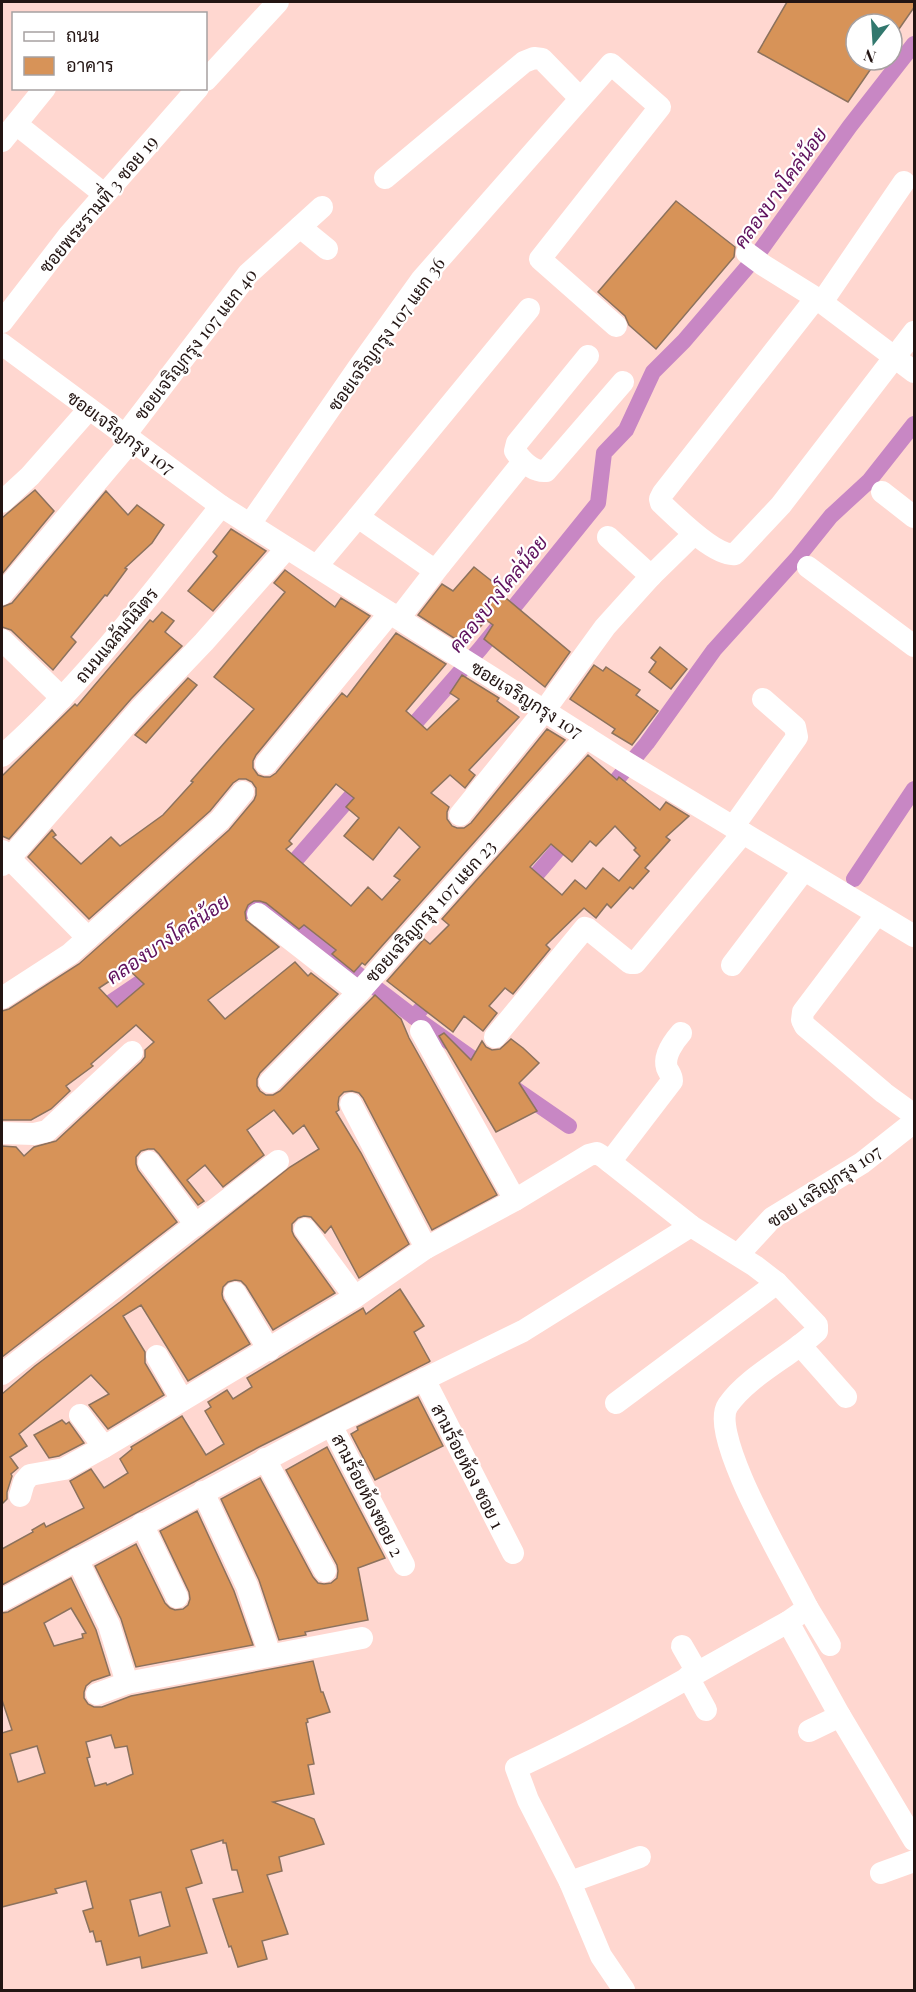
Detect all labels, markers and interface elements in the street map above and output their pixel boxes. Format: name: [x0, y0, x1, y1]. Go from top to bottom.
legend: [12, 12, 207, 90]
north arrow: [844, 12, 904, 72]
text: ถนน: [66, 23, 99, 47]
text: N: [860, 45, 878, 69]
text: อาคาร: [66, 53, 114, 77]
water label: คลองบางโคล่น้อย: [726, 121, 832, 253]
street label: ซอยพระรามที่ 3 ซอย 19: [31, 128, 163, 278]
street label: ซอยเจริญกรุง 107 แยก 36: [322, 252, 451, 416]
street label: ซอยเจริญกรุง 107 แยก 40: [128, 263, 263, 426]
street label: ซอยเจริญกรุง 107: [62, 385, 180, 480]
water label: คลองบางโคล่น้อย: [441, 528, 553, 657]
street label: ถนนแฉล้มนิมิตร: [69, 582, 163, 688]
street label: ซอยเจริญกรุง 107: [466, 655, 588, 744]
street label: ซอยเจริญกรุง 107 แยก 23: [359, 834, 501, 988]
water label: คลองบางโคล่น้อย: [100, 886, 234, 989]
street label: ซอย เจริญกรุง 107: [762, 1139, 887, 1234]
street label: สามร้อยห้อง ซอย 1: [426, 1399, 510, 1533]
street label: สามร้อยห้องซอย 2: [327, 1429, 409, 1561]

